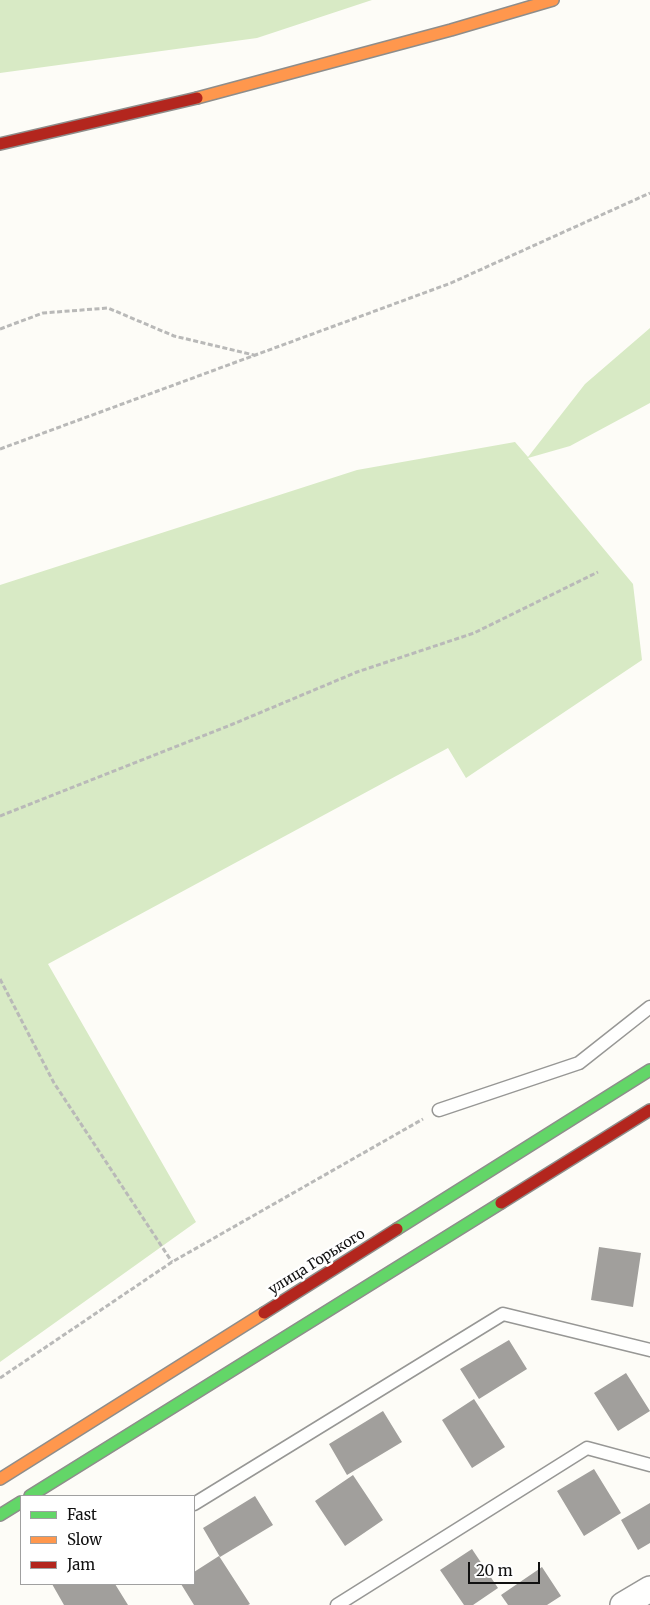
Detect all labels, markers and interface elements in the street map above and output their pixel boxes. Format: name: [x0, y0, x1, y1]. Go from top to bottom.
street label: улица Горького: [266, 1226, 368, 1298]
legend: [20, 1495, 195, 1585]
text: Fast: [67, 1505, 97, 1524]
text: Slow: [67, 1530, 102, 1549]
scale bar: [470, 1552, 542, 1584]
text: Jam: [67, 1555, 95, 1574]
text: 20 m: [476, 1561, 513, 1580]

